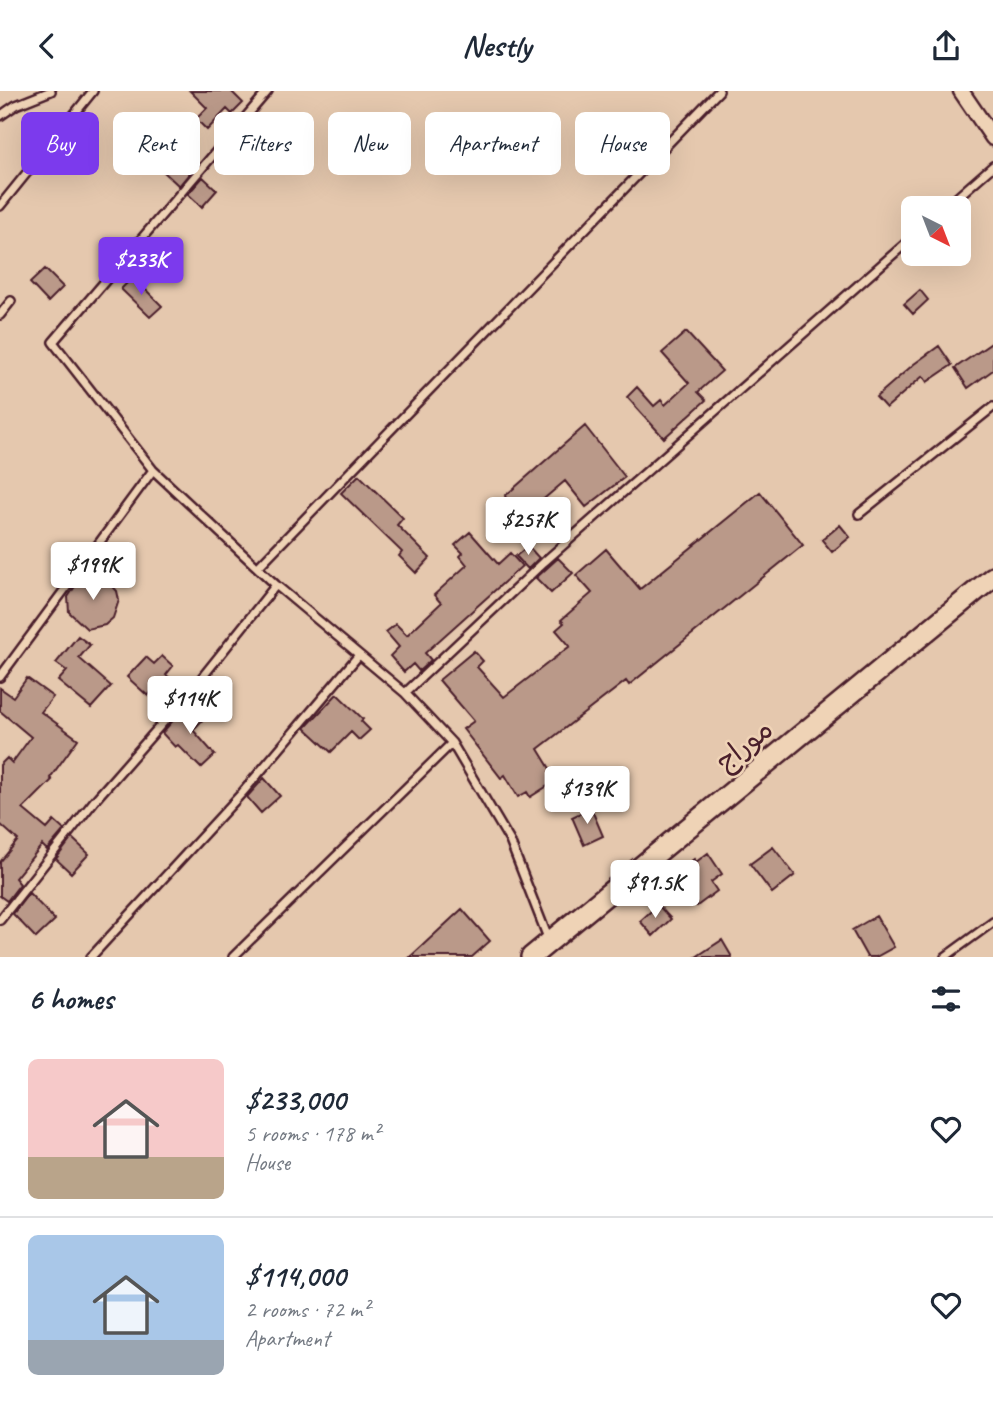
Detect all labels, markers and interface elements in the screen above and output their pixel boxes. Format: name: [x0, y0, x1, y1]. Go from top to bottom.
text: Nestly: [462, 25, 531, 66]
icon: back: [28, 27, 66, 65]
icon: share: [927, 27, 965, 65]
chip: Buy: [21, 112, 99, 175]
chip: Rent: [113, 112, 200, 175]
chip: Filters: [214, 112, 314, 175]
chip: New: [328, 112, 411, 175]
chip: Apartment: [425, 112, 561, 175]
chip: House: [575, 112, 670, 175]
north arrow: [901, 196, 971, 266]
map controls: [901, 196, 971, 266]
pin: $233K: [92, 237, 190, 297]
text: $233K: [114, 245, 168, 274]
pin: $257K: [479, 497, 577, 557]
text: $257K: [502, 505, 554, 534]
pin: $199K: [44, 543, 142, 602]
text: $199K: [67, 550, 119, 579]
pin: $114K: [141, 677, 239, 736]
text: $114K: [163, 684, 217, 713]
street label: موراج: [708, 711, 780, 779]
pin: $139K: [538, 767, 636, 826]
text: $139K: [561, 774, 613, 803]
pin: $91.5K: [598, 861, 712, 920]
text: $91.5K: [627, 868, 684, 897]
text: 6 homes: [28, 980, 113, 1018]
icon: filters: [927, 980, 965, 1018]
text: $233,000: [245, 1081, 345, 1119]
icon: home: [84, 1087, 168, 1171]
icon: heart: [927, 1110, 965, 1148]
text: 5 rooms · 178 m²: [245, 1119, 380, 1148]
text: House: [245, 1148, 290, 1177]
text: $114,000: [245, 1257, 345, 1295]
icon: home: [84, 1263, 168, 1347]
icon: heart: [927, 1286, 965, 1324]
text: 2 rooms · 72 m²: [245, 1295, 369, 1324]
text: Apartment: [245, 1324, 330, 1353]

